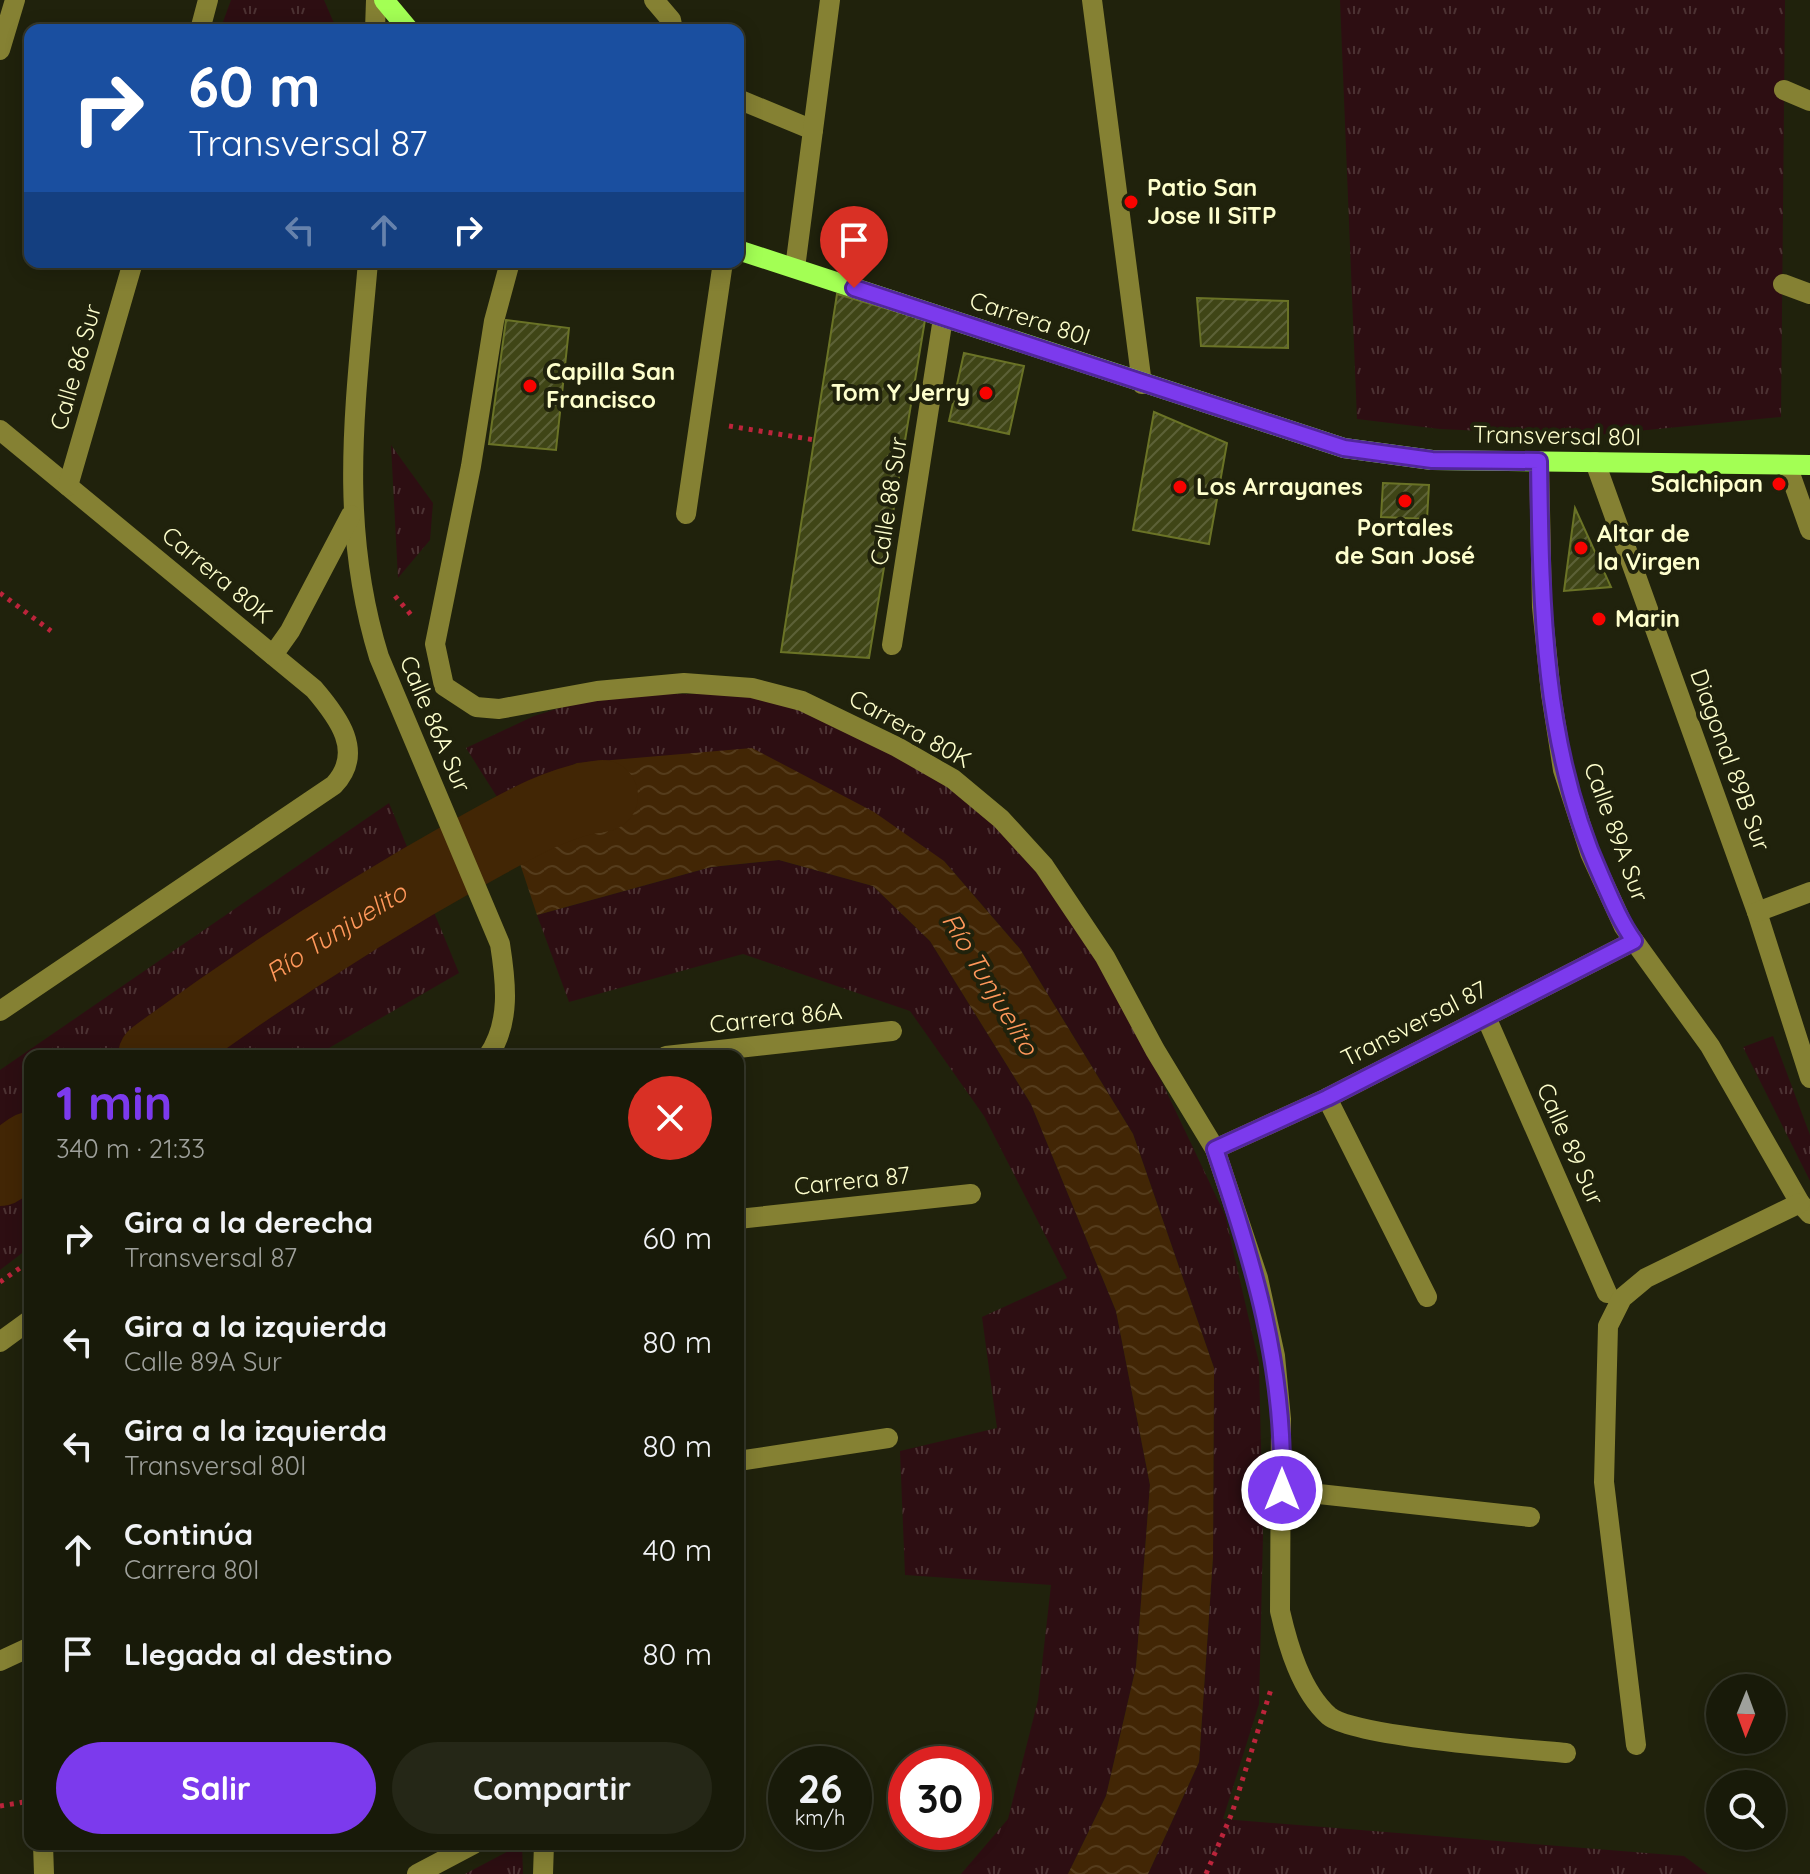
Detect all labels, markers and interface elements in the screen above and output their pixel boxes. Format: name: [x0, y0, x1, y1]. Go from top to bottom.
text: 60 m: [188, 51, 321, 121]
icon: right: [56, 56, 160, 160]
text: Transversal 87: [188, 120, 428, 165]
place label: Patio San Jose II SiTP: [1147, 172, 1276, 230]
marker: Patio San Jose II SiTP: [1122, 193, 1140, 211]
pin: [820, 206, 888, 288]
icon: left: [278, 208, 322, 252]
icon: ahead: [362, 208, 406, 252]
icon: right: [446, 208, 490, 252]
icon: arrive: [832, 218, 876, 262]
street label: Carrera 80I: [966, 284, 1094, 352]
street label: Calle 86 Sur: [43, 300, 107, 433]
place label: Capilla San Francisco: [546, 356, 675, 414]
marker: Capilla San Francisco: [521, 377, 539, 395]
place label: Tom Y Jerry: [831, 377, 970, 407]
marker: Tom Y Jerry: [977, 384, 995, 402]
street label: Transversal 80I: [1473, 419, 1641, 451]
street label: Calle 88 Sur: [863, 434, 913, 567]
place label: Salchipan: [1651, 468, 1763, 498]
place label: Los Arrayanes: [1196, 471, 1363, 501]
marker: Salchipan: [1770, 475, 1788, 493]
marker: Los Arrayanes: [1171, 478, 1189, 496]
marker: Portales de San José: [1396, 492, 1414, 510]
place label: Portales de San José: [1335, 512, 1475, 570]
place label: Altar de la Virgen: [1597, 518, 1701, 576]
street label: Carrera 80K: [156, 519, 279, 629]
marker: Altar de la Virgen: [1572, 539, 1590, 557]
place label: Marin: [1615, 603, 1680, 633]
marker: Marin: [1590, 610, 1608, 628]
street label: Calle 86A Sur: [394, 651, 478, 796]
street label: Diagonal 89B Sur: [1684, 665, 1778, 855]
street label: Carrera 80K: [844, 682, 977, 774]
street label: Calle 89A Sur: [1578, 758, 1656, 905]
water label: Río Tunjuelito: [259, 875, 413, 989]
water label: Río Tunjuelito: [935, 906, 1047, 1062]
street label: Transversal 87: [1336, 973, 1491, 1073]
street label: Carrera 86A: [708, 995, 844, 1039]
text: 1 min: [56, 1072, 172, 1132]
button: close: [628, 1076, 712, 1160]
street label: Calle 89 Sur: [1531, 1078, 1611, 1209]
text: 340 m · 21:33: [56, 1132, 205, 1165]
street label: Carrera 87: [792, 1159, 911, 1201]
text: Gira a la derecha: [124, 1203, 373, 1241]
icon: right: [56, 1216, 100, 1260]
text: 60 m: [642, 1219, 712, 1257]
text: Transversal 87: [124, 1241, 297, 1274]
text: Gira a la izquierda: [124, 1307, 387, 1345]
icon: left: [56, 1320, 100, 1364]
text: 80 m: [642, 1323, 712, 1361]
text: Calle 89A Sur: [124, 1345, 282, 1378]
text: Gira a la izquierda: [124, 1411, 387, 1449]
icon: left: [56, 1424, 100, 1468]
text: 80 m: [642, 1427, 712, 1465]
position arrow: [1240, 1448, 1324, 1532]
text: Transversal 80I: [124, 1449, 306, 1482]
text: Continúa: [124, 1515, 253, 1553]
icon: ahead: [56, 1528, 100, 1572]
text: 40 m: [643, 1531, 712, 1569]
text: Carrera 80I: [124, 1553, 259, 1586]
icon: arrive: [56, 1632, 100, 1676]
text: Llegada al destino: [124, 1635, 392, 1673]
text: 80 m: [642, 1635, 712, 1673]
north arrow: [1706, 1674, 1786, 1754]
map controls: [1706, 1674, 1786, 1850]
button: Salir: [56, 1742, 376, 1834]
button: Compartir: [392, 1742, 712, 1834]
speed limit sign: 30: [888, 1746, 992, 1850]
text: 26: [798, 1763, 842, 1813]
button: search: [1706, 1770, 1786, 1850]
text: km/h: [795, 1805, 845, 1830]

